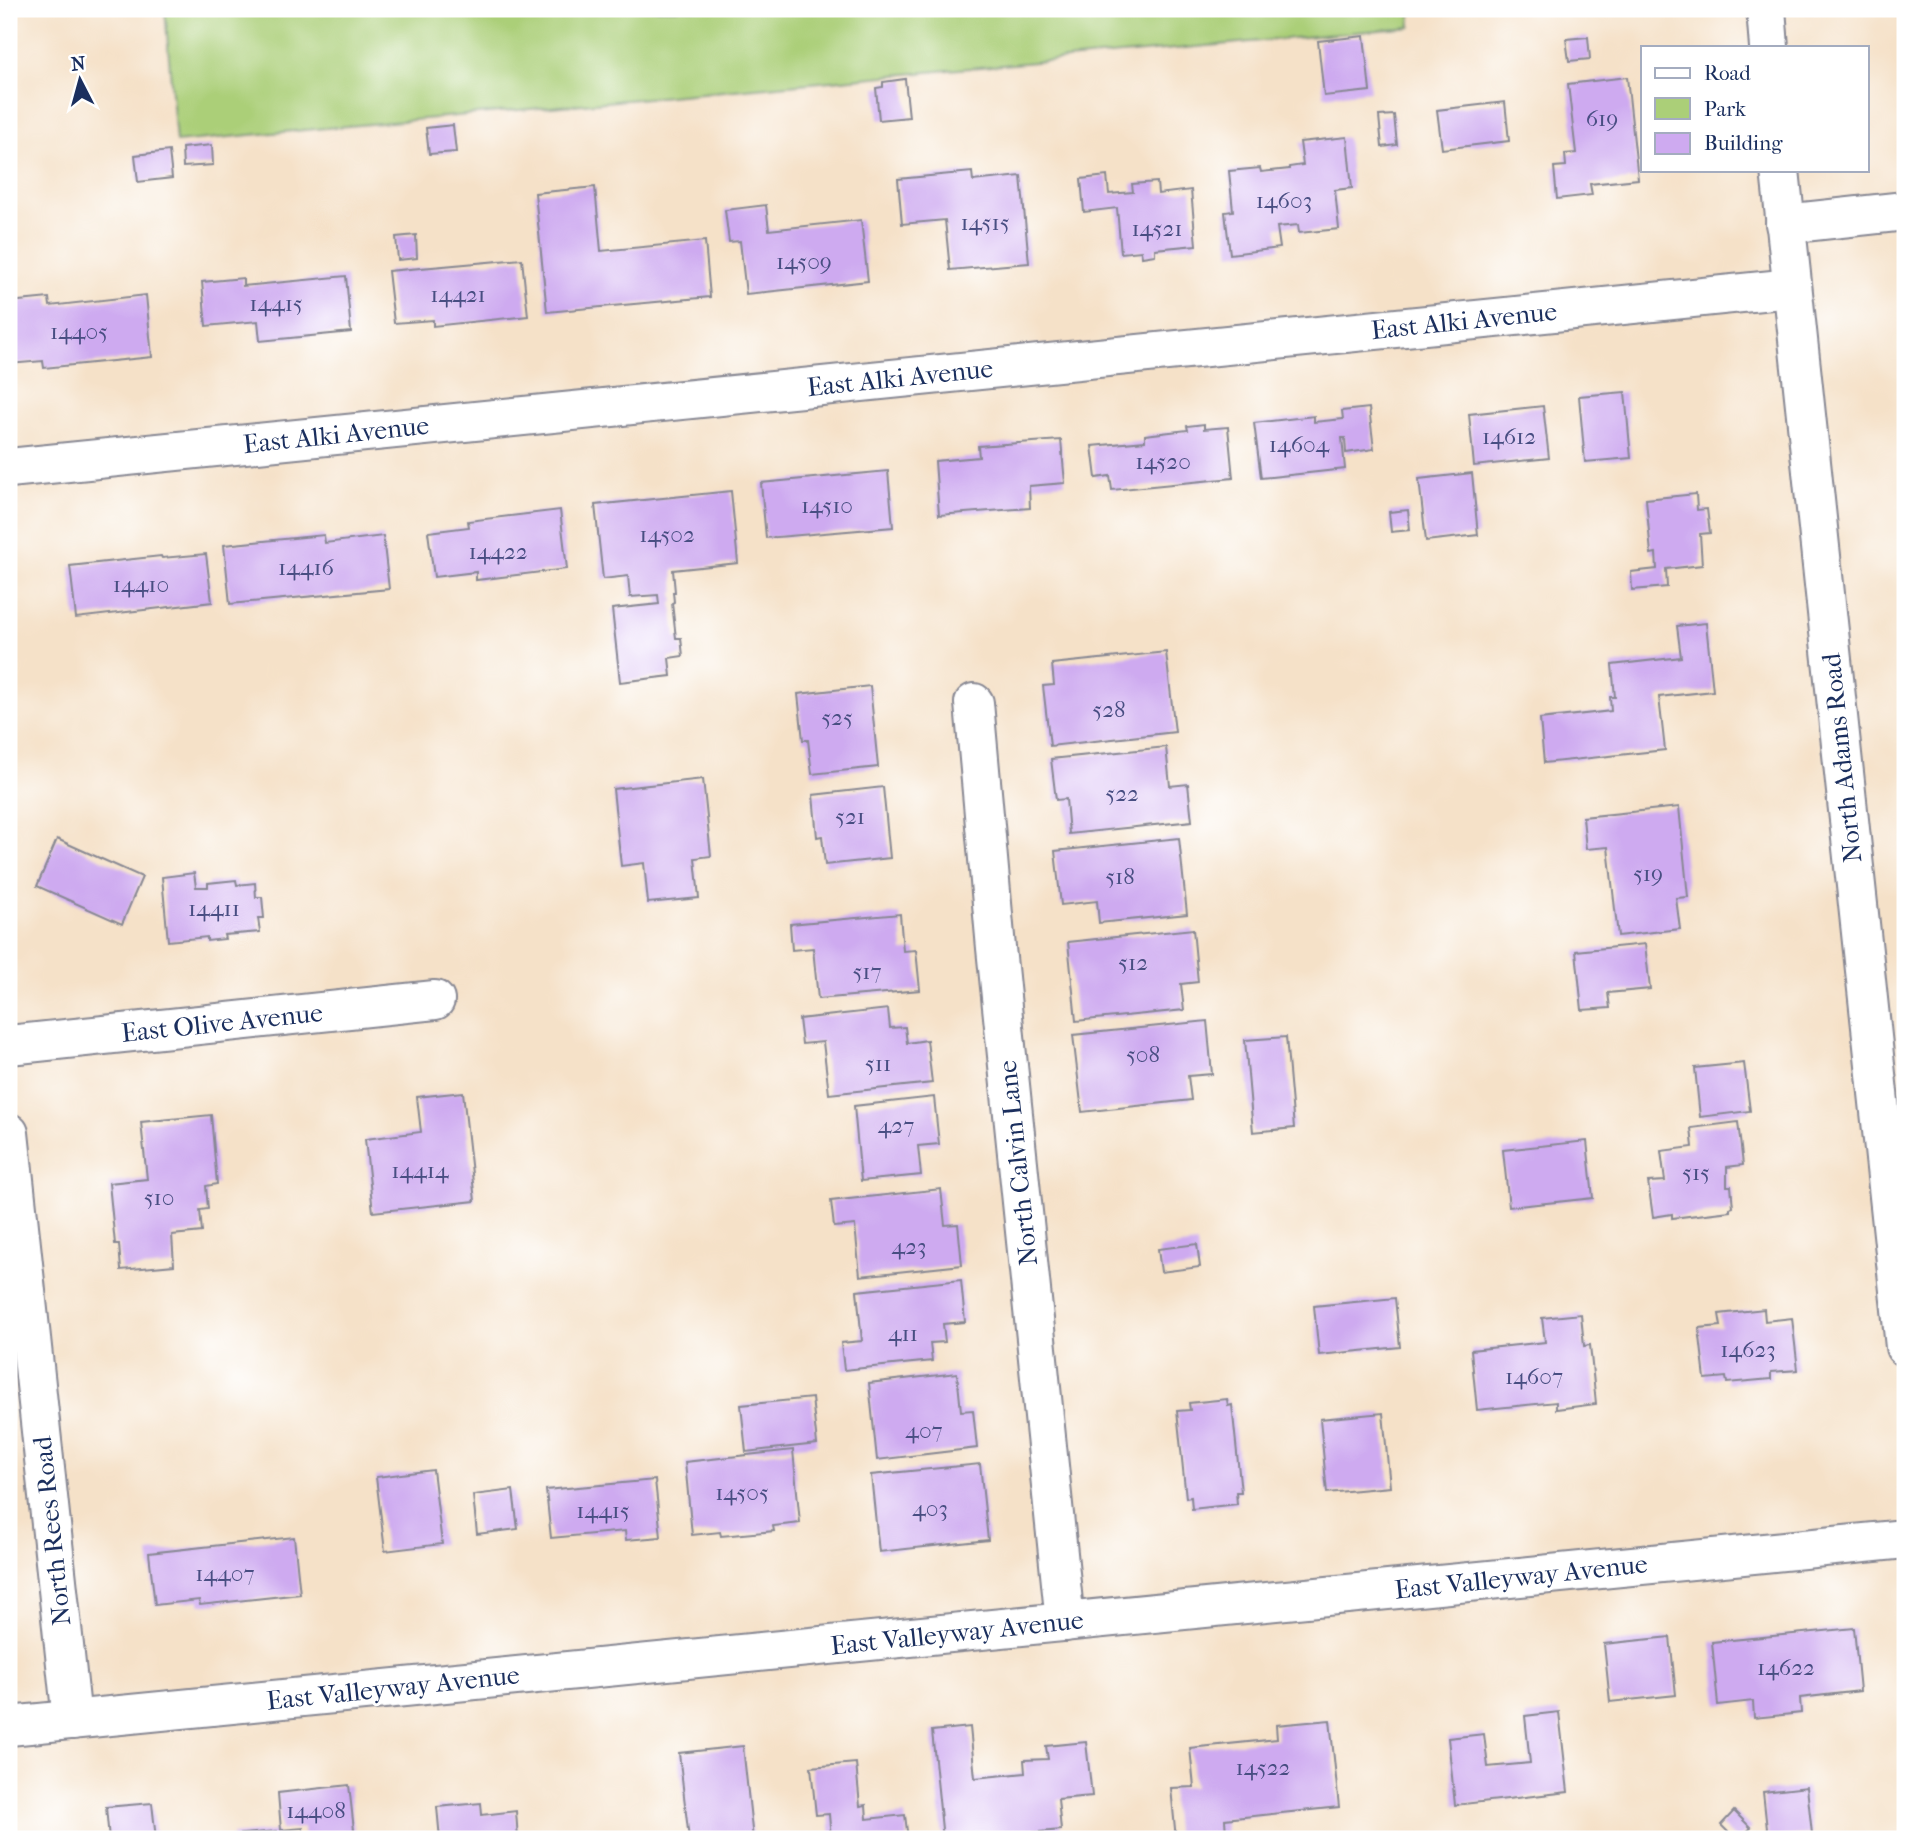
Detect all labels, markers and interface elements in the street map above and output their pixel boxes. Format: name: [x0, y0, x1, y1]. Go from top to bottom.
north arrow: [46, 46, 116, 116]
legend: [1641, 46, 1868, 172]
text: N: [70, 52, 87, 76]
text: Road: [1704, 61, 1751, 85]
text: Park: [1704, 97, 1746, 121]
house number: 619: [1586, 105, 1618, 132]
text: Building: [1704, 131, 1783, 155]
house number: 14603: [1256, 187, 1312, 214]
house number: 14515: [960, 209, 1010, 236]
house number: 14521: [1131, 215, 1183, 242]
house number: 14509: [776, 248, 832, 275]
house number: 14421: [430, 281, 486, 308]
house number: 14415: [249, 290, 303, 317]
street label: East Alki Avenue: [1369, 296, 1559, 346]
house number: 14405: [50, 318, 108, 345]
street label: East Alki Avenue: [805, 353, 995, 403]
street label: East Alki Avenue: [241, 410, 431, 460]
house number: 14612: [1482, 423, 1536, 450]
house number: 14604: [1269, 431, 1331, 458]
house number: 14520: [1135, 448, 1191, 475]
house number: 14510: [801, 492, 853, 519]
house number: 14502: [639, 521, 695, 548]
house number: 14422: [468, 538, 528, 565]
house number: 14416: [278, 554, 335, 581]
house number: 14410: [113, 571, 169, 598]
street label: North Adams Road: [1815, 651, 1868, 864]
house number: 528: [1092, 696, 1126, 723]
house number: 525: [821, 704, 853, 731]
house number: 522: [1105, 780, 1139, 807]
house number: 521: [835, 803, 865, 830]
house number: 519: [1633, 860, 1663, 887]
house number: 518: [1105, 863, 1135, 890]
house number: 14411: [188, 895, 240, 922]
house number: 512: [1118, 949, 1148, 976]
house number: 517: [852, 958, 882, 985]
street label: East Olive Avenue: [120, 997, 324, 1049]
house number: 508: [1126, 1041, 1160, 1068]
house number: 511: [865, 1050, 891, 1077]
street label: North Calvin Lane: [992, 1059, 1044, 1267]
house number: 427: [878, 1112, 914, 1139]
house number: 14414: [391, 1157, 450, 1184]
house number: 515: [1682, 1159, 1710, 1186]
house number: 510: [144, 1184, 174, 1211]
house number: 423: [892, 1233, 926, 1260]
house number: 411: [888, 1320, 918, 1347]
house number: 14623: [1720, 1336, 1776, 1363]
house number: 14607: [1505, 1363, 1563, 1390]
house number: 407: [905, 1417, 943, 1444]
street label: North Rees Road: [27, 1434, 77, 1627]
house number: 14505: [715, 1479, 769, 1506]
house number: 403: [912, 1495, 948, 1522]
house number: 14415: [576, 1497, 630, 1524]
street label: East Valleyway Avenue: [1393, 1548, 1649, 1606]
house number: 14407: [195, 1560, 255, 1587]
street label: East Valleyway Avenue: [829, 1604, 1085, 1662]
house number: 14622: [1757, 1654, 1815, 1681]
street label: East Valleyway Avenue: [265, 1659, 521, 1717]
house number: 14522: [1236, 1754, 1291, 1781]
house number: 14408: [286, 1797, 346, 1824]

